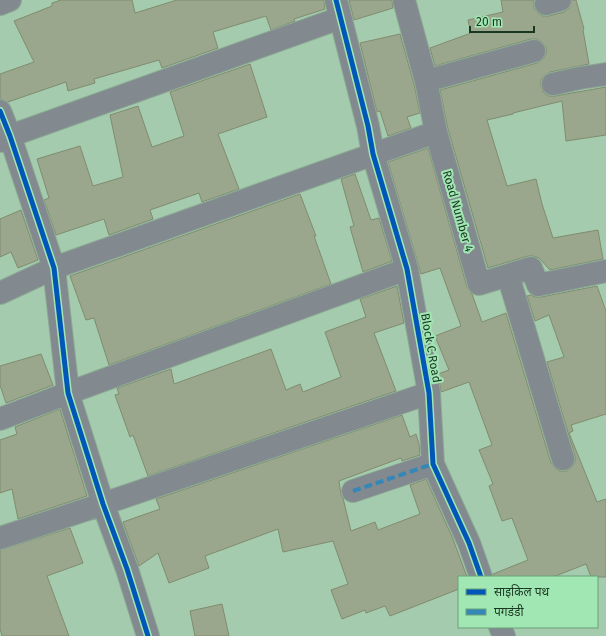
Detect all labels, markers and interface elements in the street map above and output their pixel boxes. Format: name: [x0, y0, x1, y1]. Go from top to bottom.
scale bar: [470, 8, 534, 34]
text: 20 m: [476, 15, 502, 29]
street label: Road Number 4: [440, 169, 476, 254]
street label: Block C Road: [418, 312, 444, 384]
legend: [458, 576, 598, 628]
text: साइकिल पथ: [494, 584, 550, 599]
text: पगडंडी: [494, 604, 524, 619]

